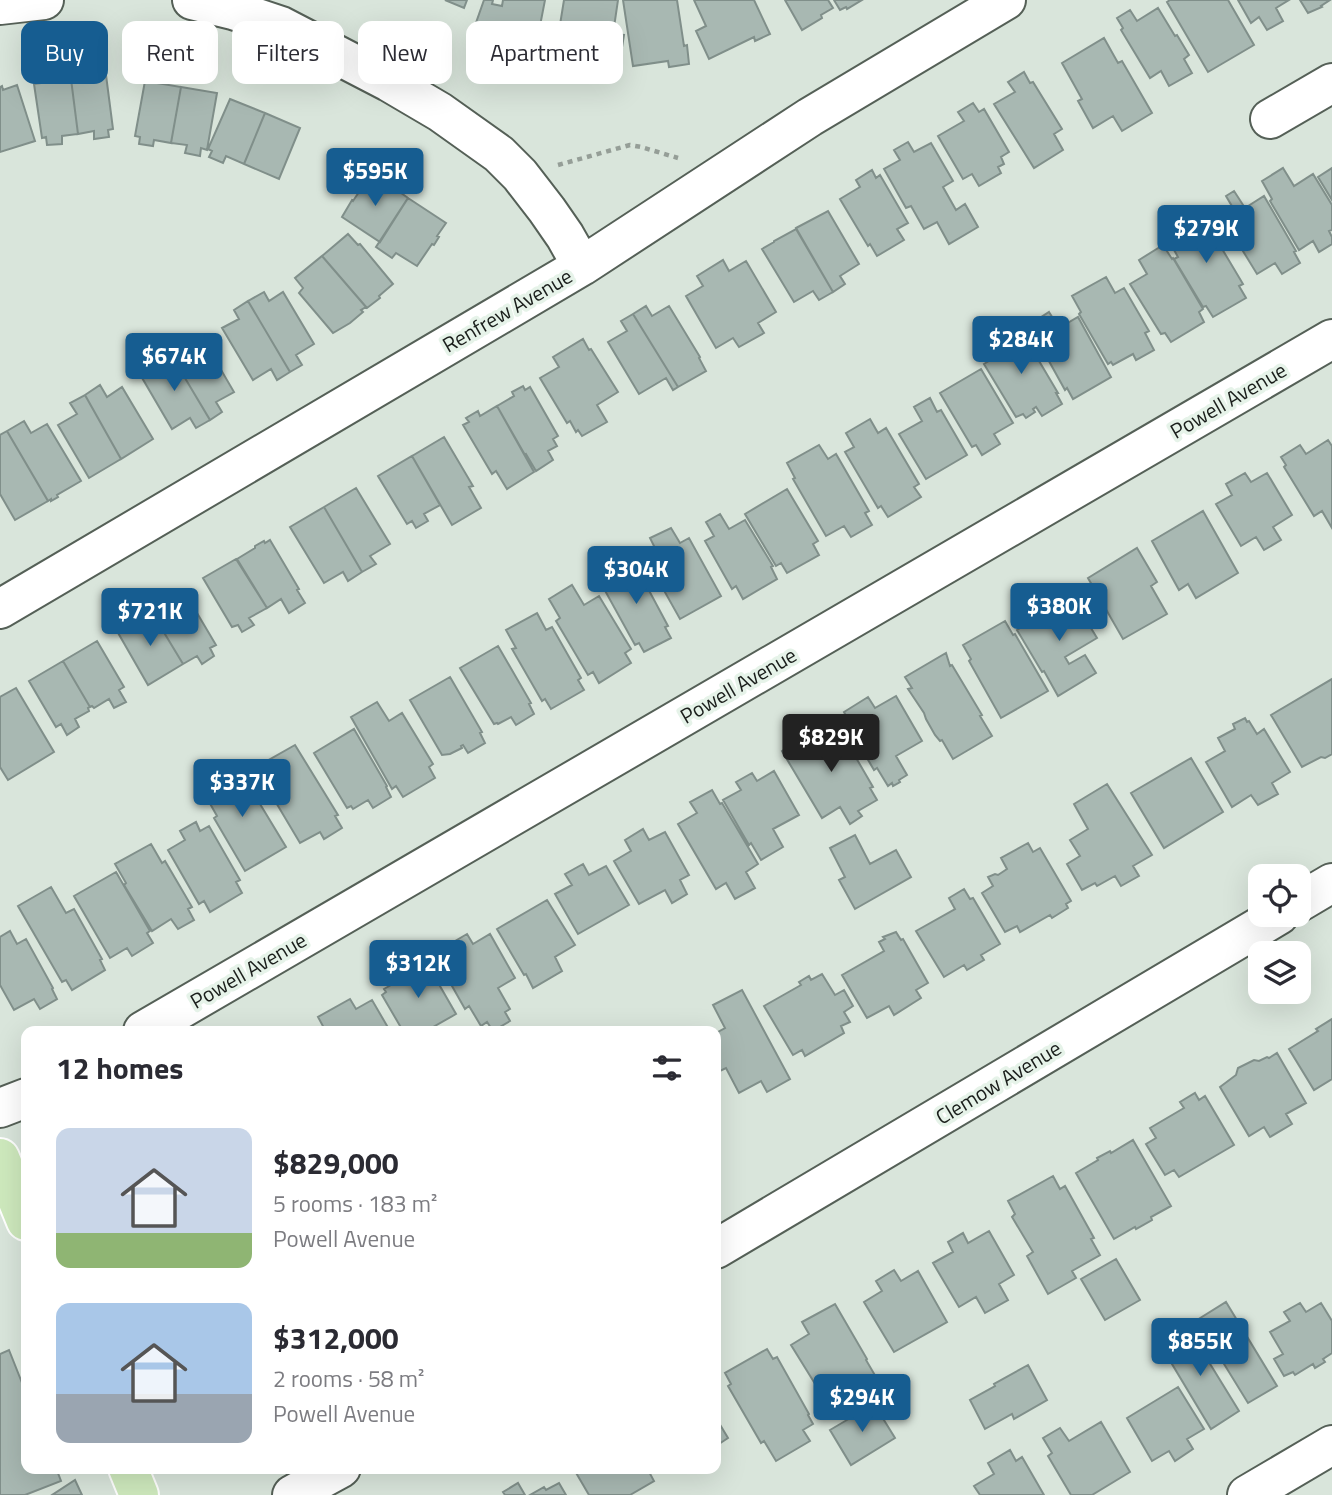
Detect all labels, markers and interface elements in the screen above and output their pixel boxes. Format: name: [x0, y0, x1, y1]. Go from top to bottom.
chip: Buy: [21, 21, 108, 84]
chip: Rent: [122, 21, 218, 84]
chip: Filters: [232, 21, 344, 84]
chip: New: [358, 21, 452, 84]
chip: Apartment: [466, 21, 623, 84]
pin: $595K: [326, 148, 424, 208]
text: $595K: [342, 153, 408, 188]
pin: $279K: [1157, 205, 1255, 265]
text: $279K: [1173, 210, 1239, 245]
street label: Renfrew Avenue: [436, 260, 578, 360]
pin: $284K: [972, 316, 1070, 376]
text: $284K: [988, 321, 1054, 356]
pin: $674K: [125, 334, 223, 393]
text: $674K: [141, 338, 207, 373]
street label: Powell Avenue: [1164, 354, 1292, 446]
pin: $304K: [587, 546, 685, 606]
text: $304K: [603, 551, 669, 586]
pin: $380K: [1010, 584, 1108, 643]
pin: $721K: [101, 588, 199, 648]
text: $380K: [1026, 588, 1092, 623]
text: $721K: [117, 593, 183, 628]
street label: Powell Avenue: [674, 639, 802, 731]
pin: $829K: [782, 714, 880, 774]
text: $829K: [798, 719, 864, 754]
pin: $337K: [193, 760, 291, 819]
text: $337K: [209, 764, 275, 799]
map controls: [1248, 864, 1311, 1004]
button: locate: [1248, 864, 1311, 927]
street label: Powell Avenue: [184, 924, 312, 1016]
pin: $312K: [369, 940, 467, 1000]
button: layers: [1248, 941, 1311, 1004]
text: $312K: [385, 945, 451, 980]
street label: Clemow Avenue: [929, 1032, 1067, 1132]
text: 12 homes: [56, 1045, 183, 1091]
icon: filters: [648, 1049, 686, 1087]
text: $829,000: [273, 1140, 399, 1186]
icon: home: [112, 1156, 196, 1240]
text: 5 rooms · 183 m²: [273, 1186, 437, 1221]
text: Powell Avenue: [273, 1221, 415, 1256]
text: $312,000: [273, 1315, 399, 1361]
pin: $855K: [1151, 1318, 1249, 1378]
text: $855K: [1167, 1323, 1233, 1358]
icon: home: [112, 1331, 196, 1415]
text: 2 rooms · 58 m²: [273, 1361, 424, 1396]
pin: $294K: [813, 1374, 911, 1434]
text: $294K: [829, 1379, 895, 1414]
text: Powell Avenue: [273, 1396, 415, 1431]

